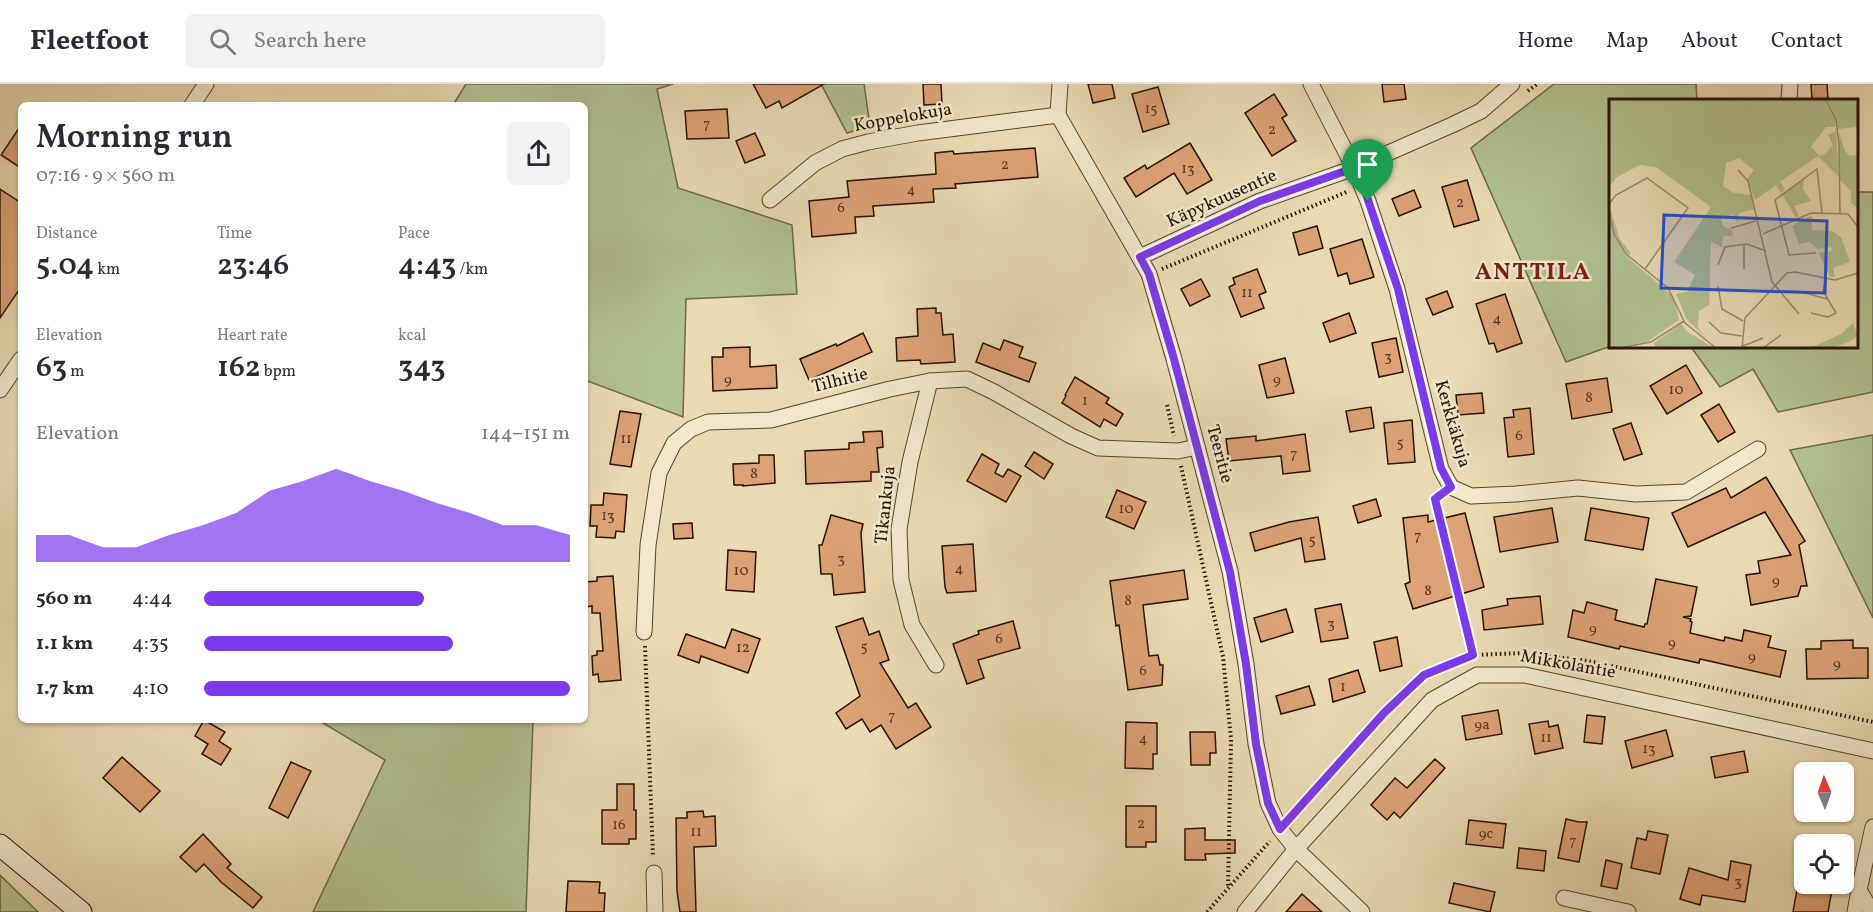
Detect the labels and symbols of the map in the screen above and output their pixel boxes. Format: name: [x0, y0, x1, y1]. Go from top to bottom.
street label: Koppelokuja: [852, 97, 954, 139]
house number: 15: [1144, 99, 1158, 120]
inset map: [1609, 99, 1858, 348]
house number: 7: [703, 114, 711, 135]
house number: 2: [1268, 120, 1276, 141]
pin: [1342, 139, 1393, 201]
house number: 2: [1001, 155, 1009, 176]
house number: 13: [1181, 159, 1195, 180]
street label: Käpykuusentie: [1163, 164, 1281, 234]
house number: 4: [907, 180, 916, 201]
house number: 2: [1456, 193, 1464, 214]
house number: 6: [837, 198, 845, 219]
district label: ANTTILA: [1475, 256, 1591, 290]
house number: 11: [1241, 283, 1253, 304]
house number: 4: [1493, 309, 1502, 330]
house number: 3: [1384, 347, 1392, 368]
street label: Tilhitie: [809, 362, 871, 400]
house number: 9: [724, 370, 732, 391]
house number: 9: [1273, 370, 1281, 391]
street label: Kerkkäkuja: [1428, 377, 1476, 471]
house number: 10: [1669, 380, 1683, 401]
house number: 8: [1585, 388, 1593, 409]
house number: 1: [1082, 391, 1088, 412]
street label: Teeritie: [1199, 422, 1239, 486]
house number: 6: [1515, 426, 1523, 447]
house number: 11: [620, 429, 632, 450]
house number: 5: [1396, 433, 1404, 454]
house number: 7: [1290, 444, 1298, 465]
house number: 8: [750, 464, 758, 485]
street label: Tikankuja: [869, 465, 903, 545]
house number: 10: [1119, 499, 1133, 520]
house number: 13: [601, 506, 615, 527]
house number: 7: [1414, 526, 1422, 547]
house number: 5: [1308, 530, 1316, 551]
house number: 3: [837, 549, 845, 570]
house number: 4: [955, 559, 964, 580]
house number: 10: [734, 561, 748, 582]
house number: 9: [1772, 571, 1780, 592]
house number: 8: [1424, 581, 1432, 602]
house number: 8: [1124, 591, 1132, 612]
house number: 3: [1327, 614, 1335, 635]
house number: 9: [1589, 619, 1597, 640]
house number: 6: [995, 629, 1003, 650]
house number: 9: [1668, 633, 1676, 654]
house number: 5: [860, 637, 868, 658]
house number: 12: [736, 638, 750, 659]
street label: Mikkolantie: [1518, 644, 1618, 686]
house number: 9: [1748, 647, 1756, 668]
house number: 9: [1833, 654, 1841, 675]
house number: 6: [1139, 661, 1147, 682]
house number: 1: [1340, 677, 1346, 698]
house number: 7: [888, 706, 896, 727]
house number: 9a: [1474, 715, 1490, 736]
house number: 11: [1540, 728, 1552, 749]
house number: 4: [1139, 729, 1148, 750]
house number: 13: [1642, 739, 1656, 760]
north arrow: [1794, 762, 1854, 822]
house number: 2: [1137, 814, 1145, 835]
house number: 16: [612, 815, 626, 836]
house number: 11: [690, 822, 702, 843]
house number: 9c: [1479, 824, 1494, 845]
house number: 7: [1569, 831, 1577, 852]
house number: 3: [1734, 872, 1742, 893]

